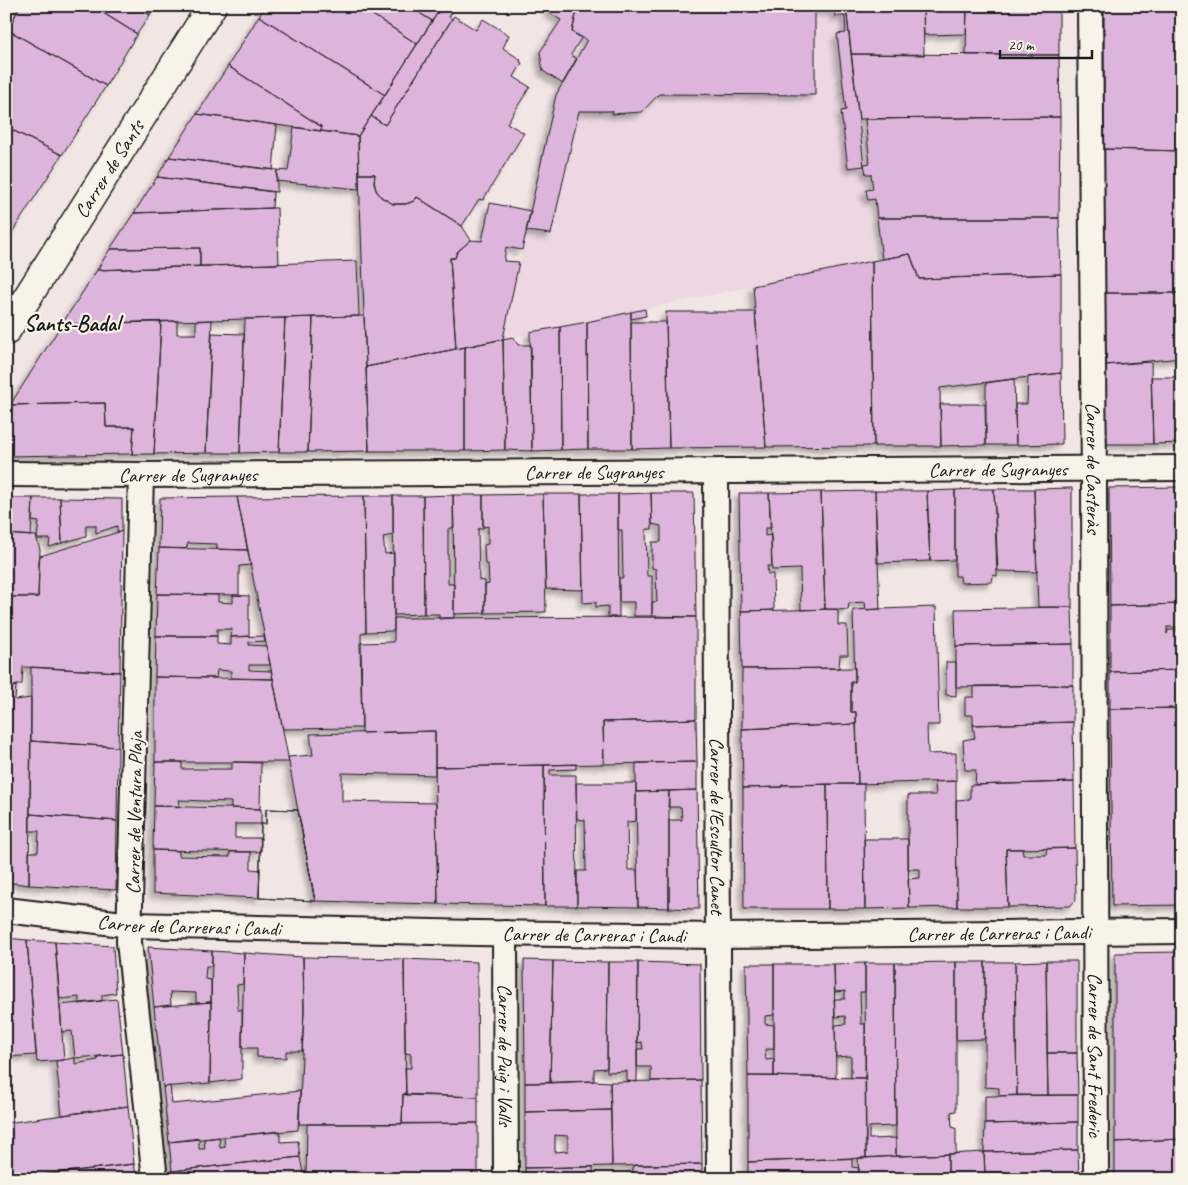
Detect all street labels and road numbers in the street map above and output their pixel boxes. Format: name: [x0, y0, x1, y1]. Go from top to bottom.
street label: Carrer de Sants: [69, 114, 151, 223]
street label: Carrer de Casteràs: [1080, 402, 1106, 536]
street label: Carrer de Sugranyes: [929, 457, 1070, 483]
street label: Carrer de Sugranyes: [525, 459, 666, 485]
street label: Carrer de Sugranyes: [119, 462, 260, 488]
street label: Carrer de Ventura Plaja: [121, 729, 148, 895]
street label: Carrer de l'Escultor Canet: [704, 738, 730, 917]
street label: Carrer de Carreras i Candi: [96, 909, 283, 942]
street label: Carrer de Carreras i Candi: [907, 920, 1093, 947]
street label: Carrer de Carreras i Candi: [502, 921, 688, 949]
street label: Carrer de Sant Frederic: [1082, 973, 1108, 1138]
street label: Carrer de Puig i Valls: [492, 984, 518, 1128]

